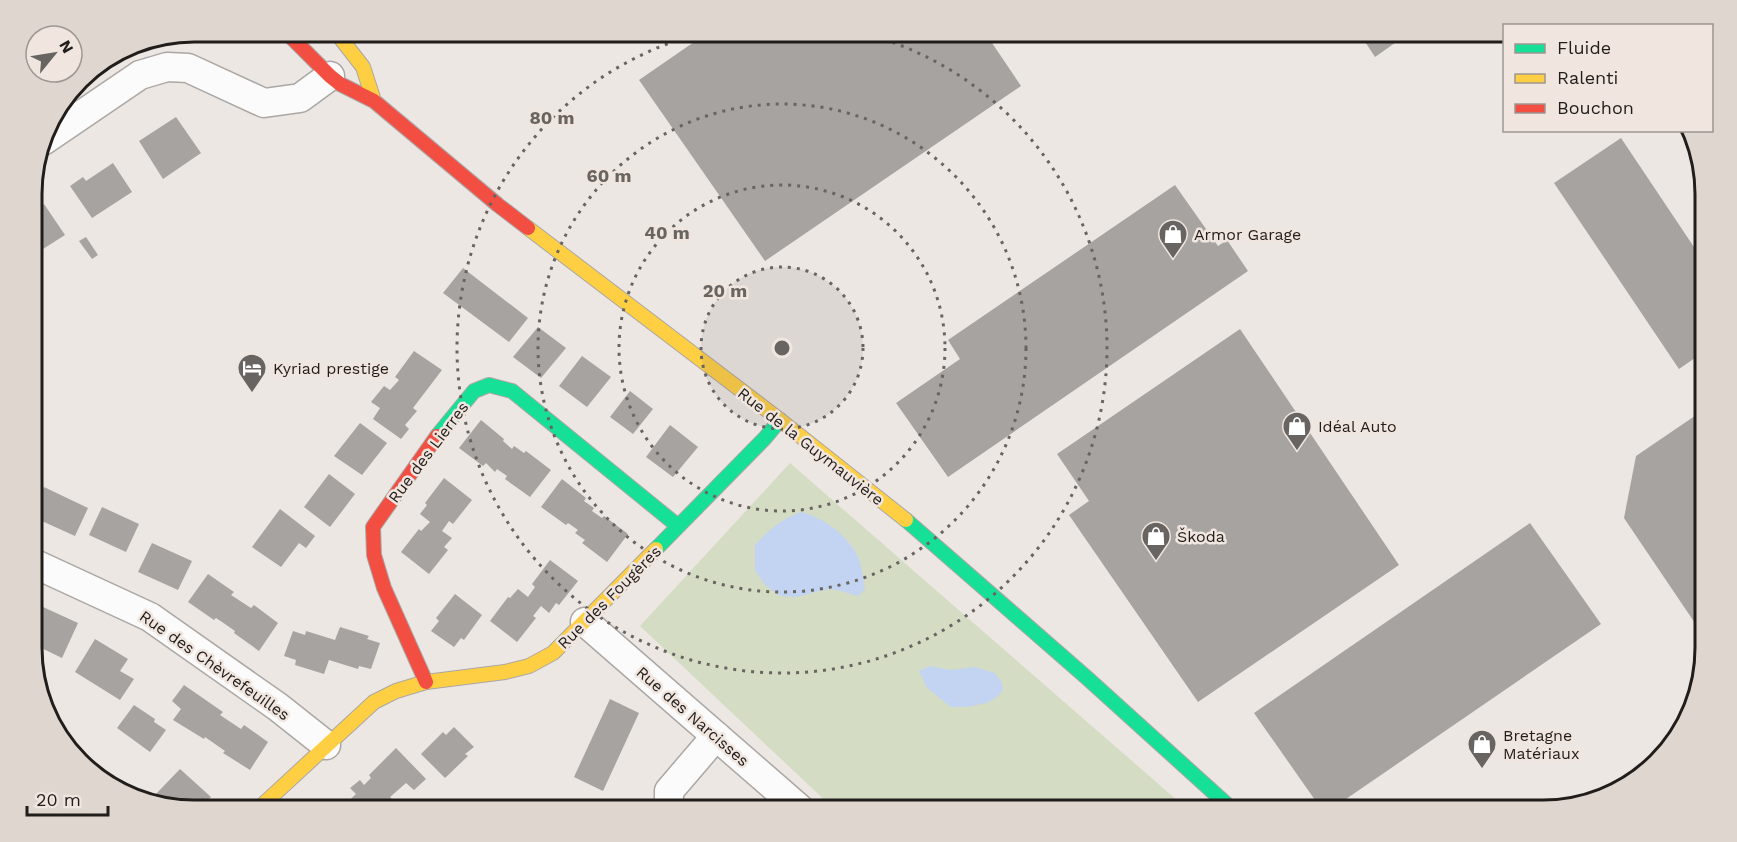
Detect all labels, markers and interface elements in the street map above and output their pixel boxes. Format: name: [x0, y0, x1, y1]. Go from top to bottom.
north arrow: [24, 24, 84, 84]
legend: [1503, 24, 1713, 132]
text: N: [55, 37, 78, 57]
text: Fluide: [1557, 37, 1611, 58]
text: Ralenti: [1557, 67, 1618, 88]
text: Bouchon: [1557, 97, 1634, 118]
text: 80 m: [530, 107, 574, 128]
text: 60 m: [587, 165, 631, 186]
shop icon: Armor Garage: [1157, 218, 1189, 260]
text: 40 m: [644, 222, 690, 243]
place label: Armor Garage: [1194, 225, 1301, 244]
text: 20 m: [703, 280, 747, 301]
centre of rings: [772, 338, 792, 358]
hotel icon: Kyriad prestige: [236, 352, 268, 394]
place label: Kyriad prestige: [273, 359, 389, 378]
street label: Rue de la Guymauvière: [734, 383, 887, 509]
street label: Rue des Lierres: [384, 398, 473, 507]
shop icon: Idéal Auto: [1281, 410, 1313, 452]
place label: Idéal Auto: [1318, 417, 1397, 436]
shop icon: Škoda: [1140, 520, 1172, 562]
place label: Škoda: [1177, 527, 1225, 546]
street label: Rue des Fougères: [554, 542, 665, 653]
street label: Rue des Chèvrefeuilles: [136, 606, 293, 724]
street label: Rue des Narcisses: [633, 662, 753, 770]
place label: Bretagne Matériaux: [1503, 726, 1579, 763]
shop icon: Bretagne Matériaux: [1466, 728, 1498, 770]
scale bar: [27, 779, 108, 817]
text: 20 m: [36, 789, 81, 810]

